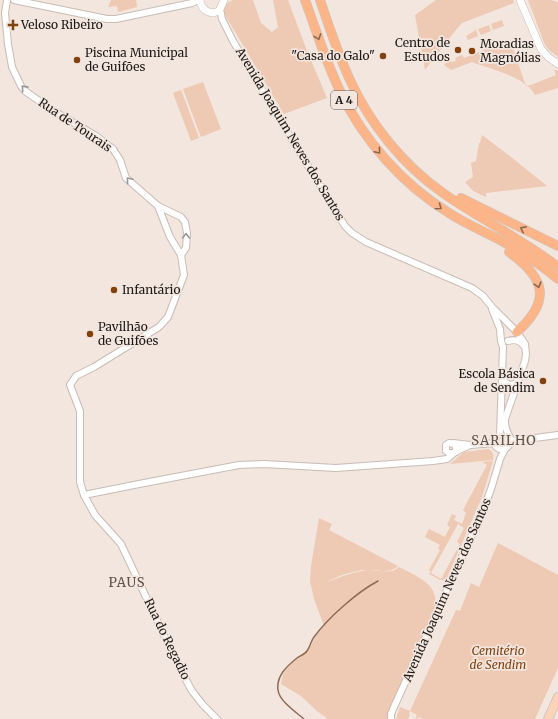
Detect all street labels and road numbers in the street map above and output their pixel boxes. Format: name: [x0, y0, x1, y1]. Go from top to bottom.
street label: Avenida Joaquim Neves dos Santos: [232, 44, 348, 223]
road number: A 4: [331, 91, 357, 109]
street label: Rua de Tourais: [36, 95, 115, 155]
street label: Avenida Joaquim Neves dos Santos: [399, 496, 494, 685]
street label: Rua do Regadio: [141, 596, 194, 682]

